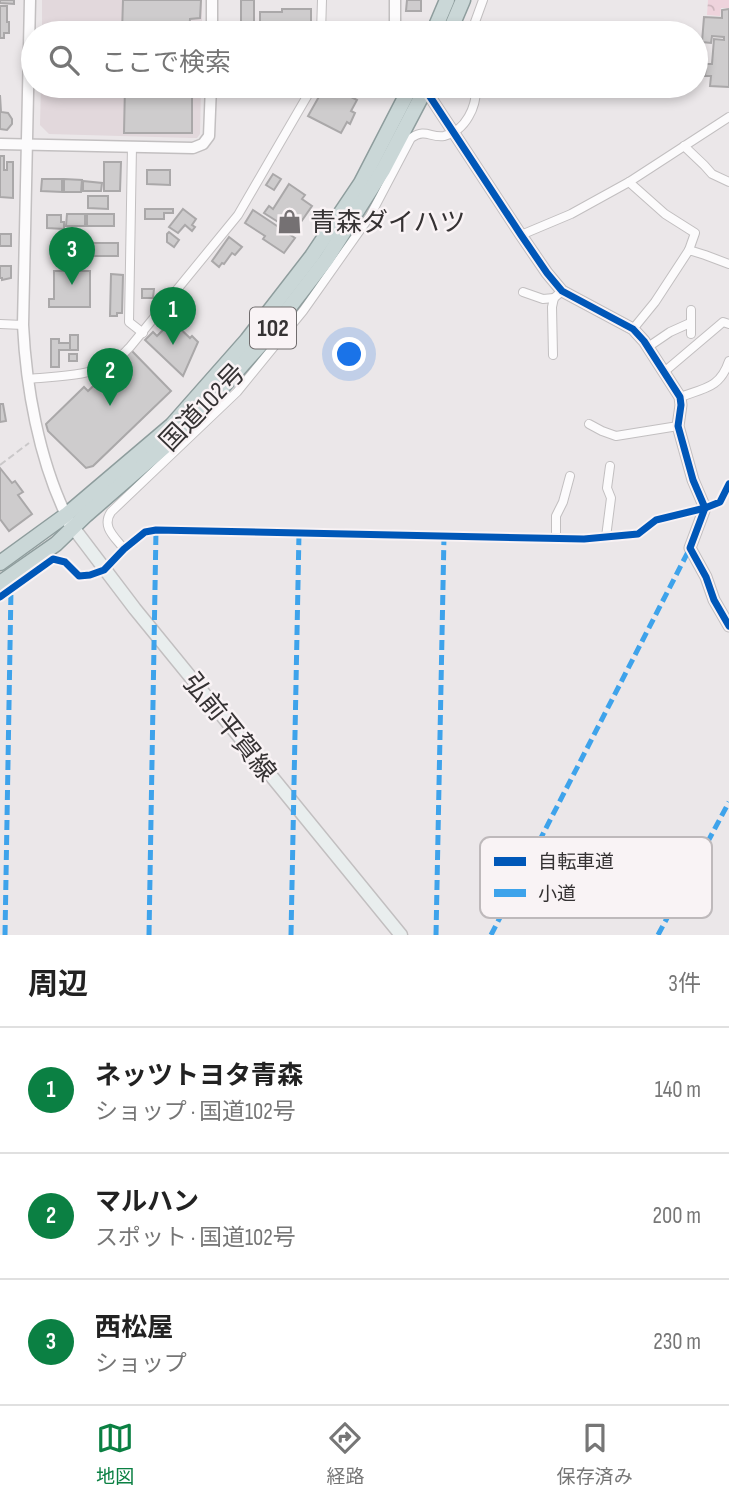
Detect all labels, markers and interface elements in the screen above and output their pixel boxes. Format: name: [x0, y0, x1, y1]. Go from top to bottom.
search box: [21, 21, 708, 98]
icon: search: [45, 41, 83, 79]
text: ここで検索: [101, 48, 231, 79]
shop icon: 青森ダイハツ: [276, 208, 304, 236]
place label: 青森ダイハツ: [310, 208, 465, 239]
pin: 3: [49, 227, 95, 285]
pin: 1: [150, 287, 196, 345]
road number: 102: [250, 307, 296, 348]
your location: [332, 337, 366, 371]
pin: 2: [87, 348, 133, 406]
street label: 国道102号: [154, 358, 252, 458]
street label: 弘前平賀線: [176, 668, 282, 788]
legend: [480, 837, 712, 918]
text: 自転車道: [538, 851, 614, 874]
text: 小道: [538, 883, 576, 906]
text: 周辺: [28, 967, 88, 1003]
text: 3件: [668, 970, 701, 998]
text: ネッツトヨタ青森: [95, 1061, 303, 1092]
text: 1: [46, 1076, 56, 1104]
text: 140 m: [655, 1076, 701, 1104]
text: ショップ · 国道102号: [95, 1098, 296, 1126]
text: マルハン: [95, 1187, 199, 1218]
text: 2: [46, 1202, 56, 1230]
text: 200 m: [653, 1202, 701, 1230]
text: スポット · 国道102号: [95, 1224, 296, 1252]
text: 西松屋: [95, 1313, 173, 1344]
text: 3: [46, 1328, 56, 1356]
text: 230 m: [653, 1328, 701, 1356]
text: ショップ: [95, 1350, 187, 1378]
tab: 地図: [96, 1419, 134, 1489]
tab: 経路: [326, 1419, 365, 1489]
tab: 保存済み: [557, 1419, 633, 1489]

